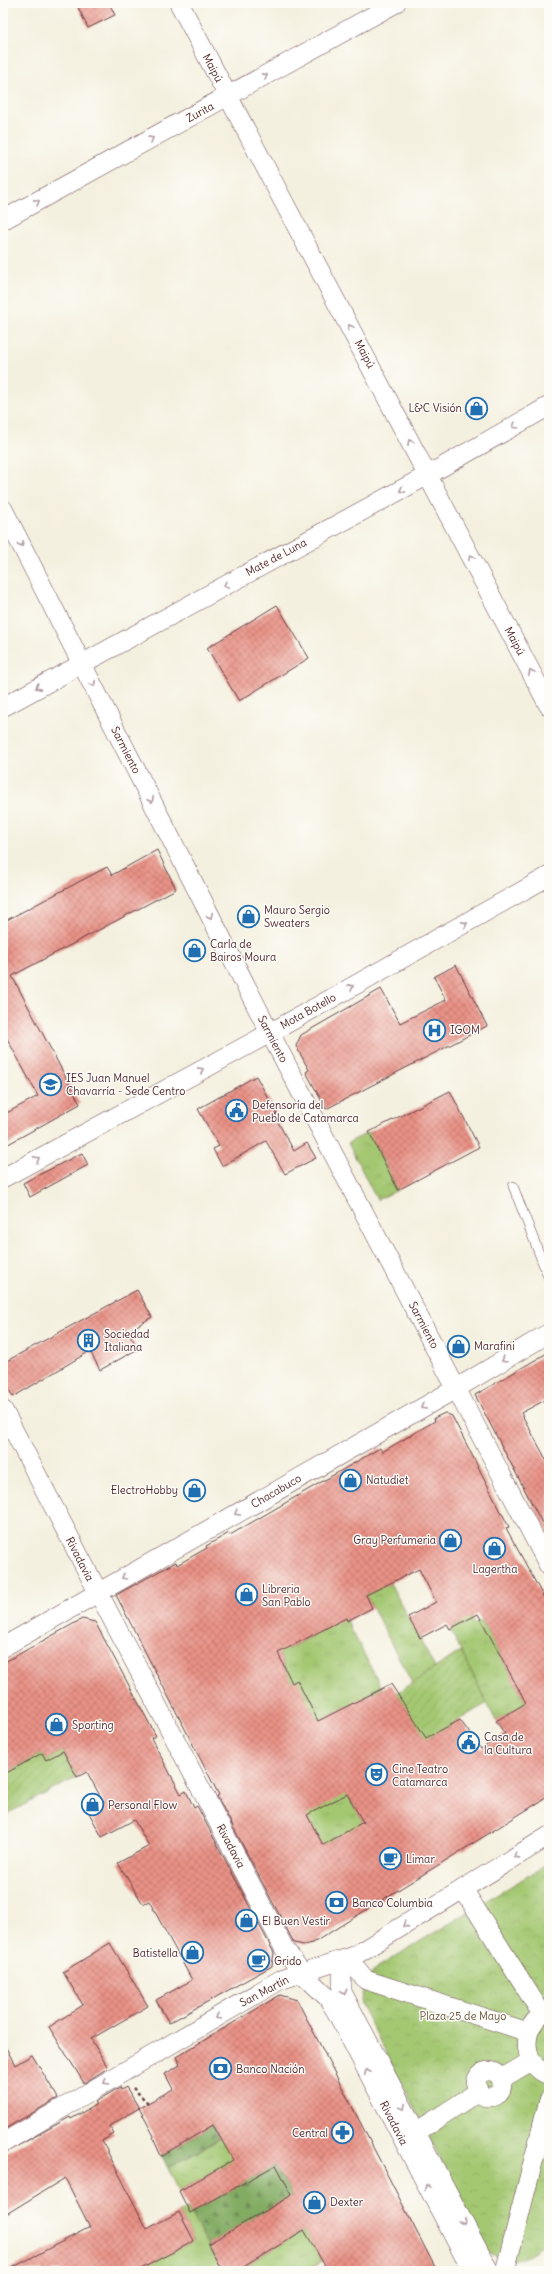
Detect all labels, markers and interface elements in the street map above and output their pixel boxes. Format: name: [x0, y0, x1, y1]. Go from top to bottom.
street label: Maipú: [200, 51, 227, 85]
one-way arrow: [261, 74, 268, 81]
street label: Zurita: [184, 99, 216, 125]
one-way arrow: [147, 136, 154, 144]
one-way arrow: [33, 199, 40, 206]
one-way arrow: [347, 323, 355, 331]
street label: Maipú: [352, 337, 379, 371]
shop icon: L&C Visión: [464, 395, 490, 421]
place label: L&C Visión: [408, 401, 462, 415]
one-way arrow: [512, 421, 519, 428]
one-way arrow: [408, 438, 415, 446]
one-way arrow: [399, 485, 406, 492]
street label: Mate de Luna: [243, 535, 309, 579]
one-way arrow: [16, 539, 24, 547]
one-way arrow: [468, 553, 476, 561]
one-way arrow: [223, 580, 230, 587]
street label: Maipú: [502, 624, 529, 658]
one-way arrow: [528, 669, 536, 676]
one-way arrow: [88, 680, 96, 687]
one-way arrow: [35, 683, 42, 690]
street label: Sarmiento: [108, 724, 144, 776]
one-way arrow: [147, 796, 154, 803]
shop icon: Mauro Sergio Sweaters: [236, 903, 262, 929]
place label: Mauro Sergio Sweaters: [264, 903, 330, 930]
one-way arrow: [206, 912, 213, 919]
one-way arrow: [461, 921, 468, 928]
shop icon: Carla de Bairos Moura: [182, 937, 208, 963]
place label: Carla de Bairos Moura: [210, 937, 276, 964]
one-way arrow: [347, 985, 354, 992]
street label: Mota Botello: [278, 990, 338, 1032]
street label: Sarmiento: [255, 1013, 291, 1065]
hospital icon: IGOM: [421, 1017, 447, 1043]
place label: IGOM: [450, 1023, 480, 1037]
one-way arrow: [197, 1068, 204, 1075]
school or university icon: IES Juan Manuel Chavarría - Sede Centro: [38, 1071, 64, 1097]
place label: IES Juan Manuel Chavarría - Sede Centro: [66, 1071, 186, 1098]
public building icon: Defensoría del Pueblo de Catamarca: [224, 1098, 250, 1124]
place label: Defensoría del Pueblo de Catamarca: [252, 1098, 359, 1125]
one-way arrow: [33, 1156, 40, 1164]
street label: Sarmiento: [406, 1299, 442, 1351]
building icon: Sociedad Italiana: [76, 1327, 102, 1353]
place label: Sociedad Italiana: [104, 1327, 150, 1354]
shop icon: Marafini: [446, 1333, 472, 1359]
place label: Marafini: [474, 1339, 515, 1353]
one-way arrow: [501, 1356, 508, 1363]
one-way arrow: [420, 1403, 428, 1410]
shop icon: Natudiet: [337, 1467, 363, 1493]
street label: Chacabuco: [248, 1471, 304, 1511]
place label: Natudiet: [366, 1473, 409, 1487]
shop icon: ElectroHobby: [181, 1477, 207, 1503]
place label: ElectroHobby: [111, 1483, 178, 1497]
one-way arrow: [234, 1508, 241, 1515]
shop icon: Gray Perfumeria: [438, 1527, 464, 1553]
place label: Gray Perfumeria: [353, 1533, 436, 1547]
street label: Rivadavia: [63, 1535, 97, 1583]
shop icon: Lagertha: [482, 1536, 508, 1562]
place label: Lagertha: [472, 1562, 518, 1576]
one-way arrow: [121, 1572, 128, 1579]
shop icon: Libreria San Pablo: [234, 1582, 260, 1608]
place label: Libreria San Pablo: [262, 1582, 311, 1609]
shop icon: Sporting: [44, 1712, 70, 1738]
place label: Sporting: [72, 1718, 114, 1732]
public building icon: Casa de la Cultura: [456, 1730, 482, 1756]
place label: Casa de la Cultura: [484, 1730, 532, 1757]
theatre icon: Cine Teatro Catamarca: [364, 1762, 390, 1788]
place label: Cine Teatro Catamarca: [392, 1762, 448, 1789]
shop icon: Personal Flow: [79, 1792, 105, 1818]
place label: Personal Flow: [108, 1798, 177, 1812]
street label: Rivadavia: [214, 1822, 248, 1870]
cafe icon: Limar: [378, 1846, 404, 1872]
place label: Limar: [406, 1852, 435, 1866]
one-way arrow: [513, 1852, 520, 1859]
bank icon: Banco Columbia: [323, 1890, 349, 1916]
place label: Banco Columbia: [352, 1896, 433, 1910]
shop icon: El Buen Vestir: [234, 1908, 260, 1934]
place label: El Buen Vestir: [262, 1914, 331, 1928]
one-way arrow: [402, 1920, 409, 1927]
shop icon: Batistella: [180, 1940, 206, 1966]
place label: Batistella: [133, 1946, 178, 1960]
cafe icon: Grido: [245, 1948, 271, 1974]
place label: Grido: [274, 1954, 302, 1968]
street label: San Martín: [237, 1972, 291, 2010]
one-way arrow: [339, 1988, 348, 1995]
park label: Plaza 25 de Mayo: [420, 2009, 506, 2023]
one-way arrow: [215, 2012, 222, 2019]
bank icon: Banco Nación: [208, 2056, 234, 2082]
place label: Banco Nación: [236, 2062, 305, 2076]
one-way arrow: [364, 2069, 372, 2076]
one-way arrow: [103, 2078, 110, 2085]
street label: Rivadavia: [377, 2099, 411, 2147]
one-way arrow: [398, 2103, 405, 2110]
pharmacy icon: Central: [330, 2120, 356, 2146]
place label: Central: [292, 2126, 328, 2140]
one-way arrow: [425, 2184, 432, 2191]
shop icon: Dexter: [302, 2189, 328, 2215]
place label: Dexter: [330, 2195, 364, 2209]
one-way arrow: [458, 2218, 466, 2225]

